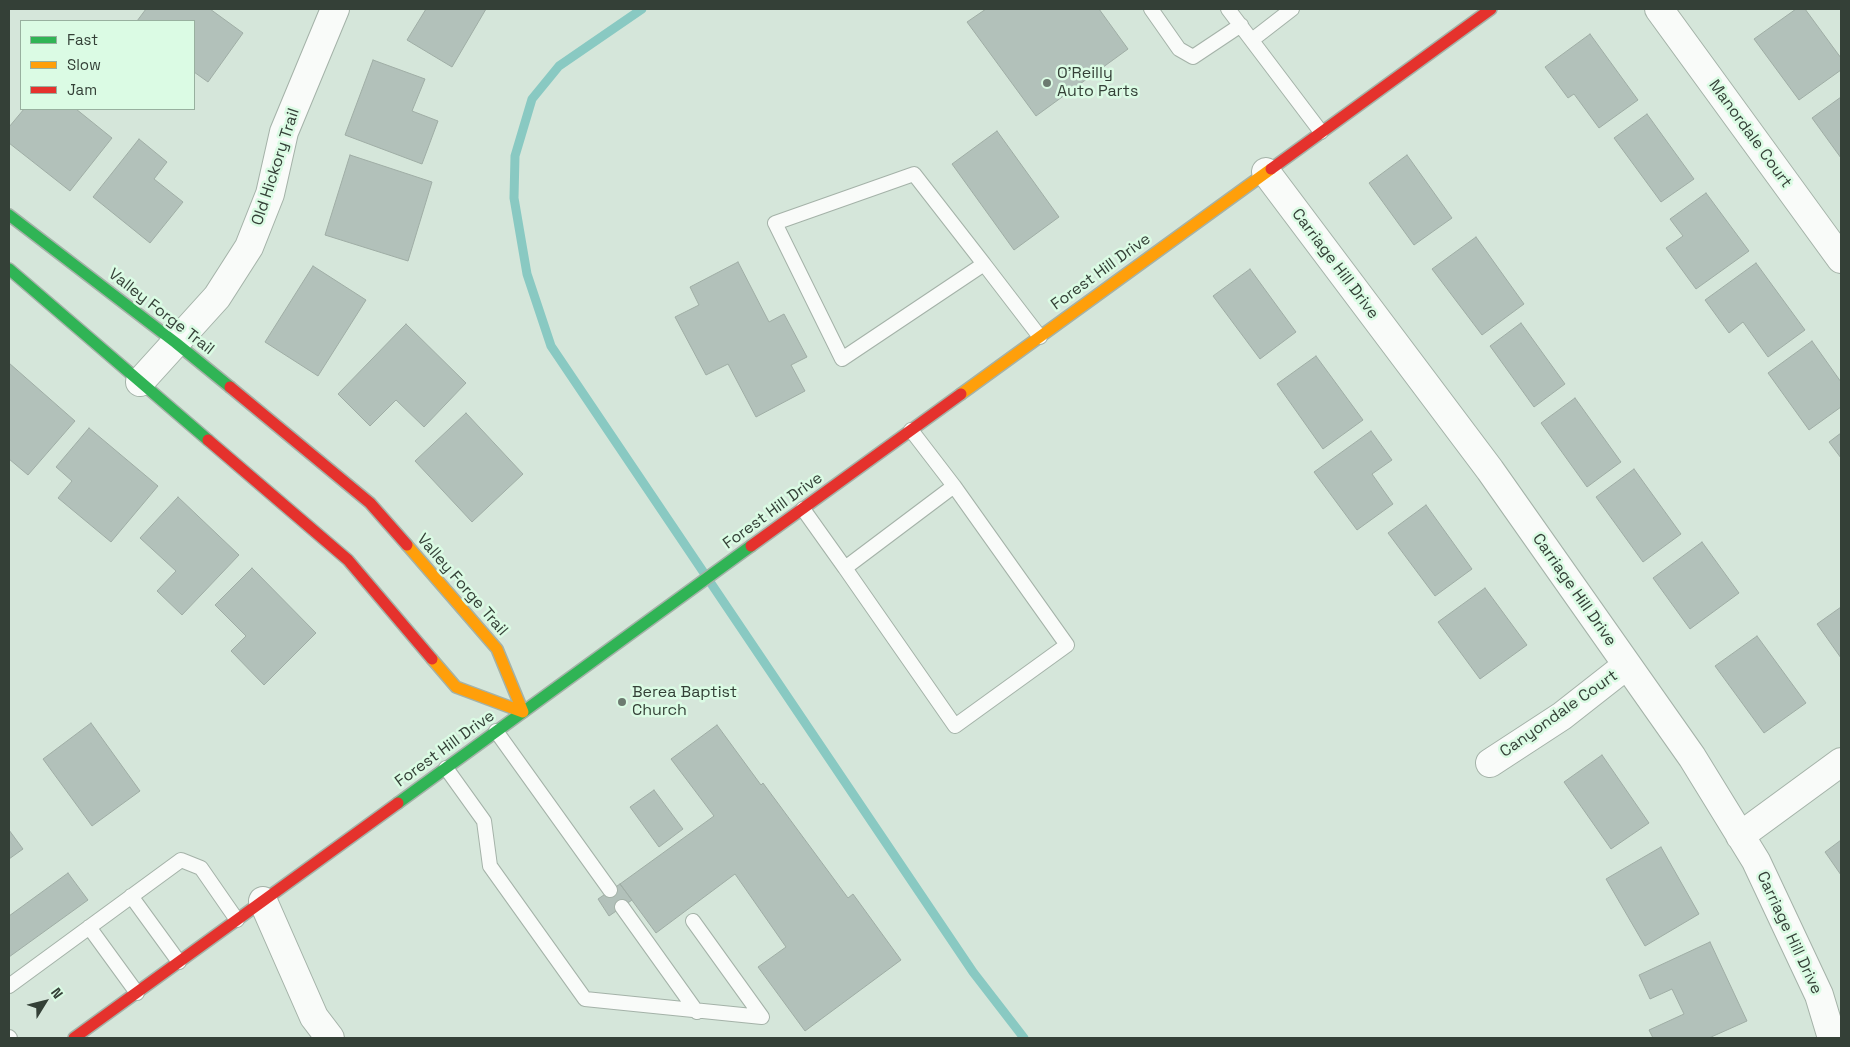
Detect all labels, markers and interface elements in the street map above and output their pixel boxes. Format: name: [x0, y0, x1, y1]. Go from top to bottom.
legend: [20, 20, 195, 110]
text: Fast: [67, 30, 98, 49]
text: Slow: [67, 55, 101, 74]
place label: O'Reilly Auto Parts: [1057, 64, 1138, 102]
street label: Manordale Court: [1704, 76, 1796, 192]
marker: O'Reilly Auto Parts: [1041, 77, 1053, 89]
text: Jam: [67, 80, 97, 99]
street label: Old Hickory Trail: [248, 106, 304, 228]
street label: Carriage Hill Drive: [1287, 205, 1383, 323]
street label: Forest Hill Drive: [1048, 230, 1154, 314]
street label: Valley Forge Trail: [104, 265, 218, 359]
street label: Forest Hill Drive: [720, 469, 826, 553]
street label: Valley Forge Trail: [413, 530, 511, 640]
street label: Carriage Hill Drive: [1528, 530, 1620, 650]
street label: Canyondale Court: [1497, 666, 1621, 762]
place label: Berea Baptist Church: [632, 683, 737, 721]
marker: Berea Baptist Church: [616, 696, 628, 708]
street label: Forest Hill Drive: [392, 707, 498, 791]
street label: Carriage Hill Drive: [1752, 869, 1826, 997]
north arrow: [20, 977, 70, 1027]
text: N: [47, 984, 67, 1002]

